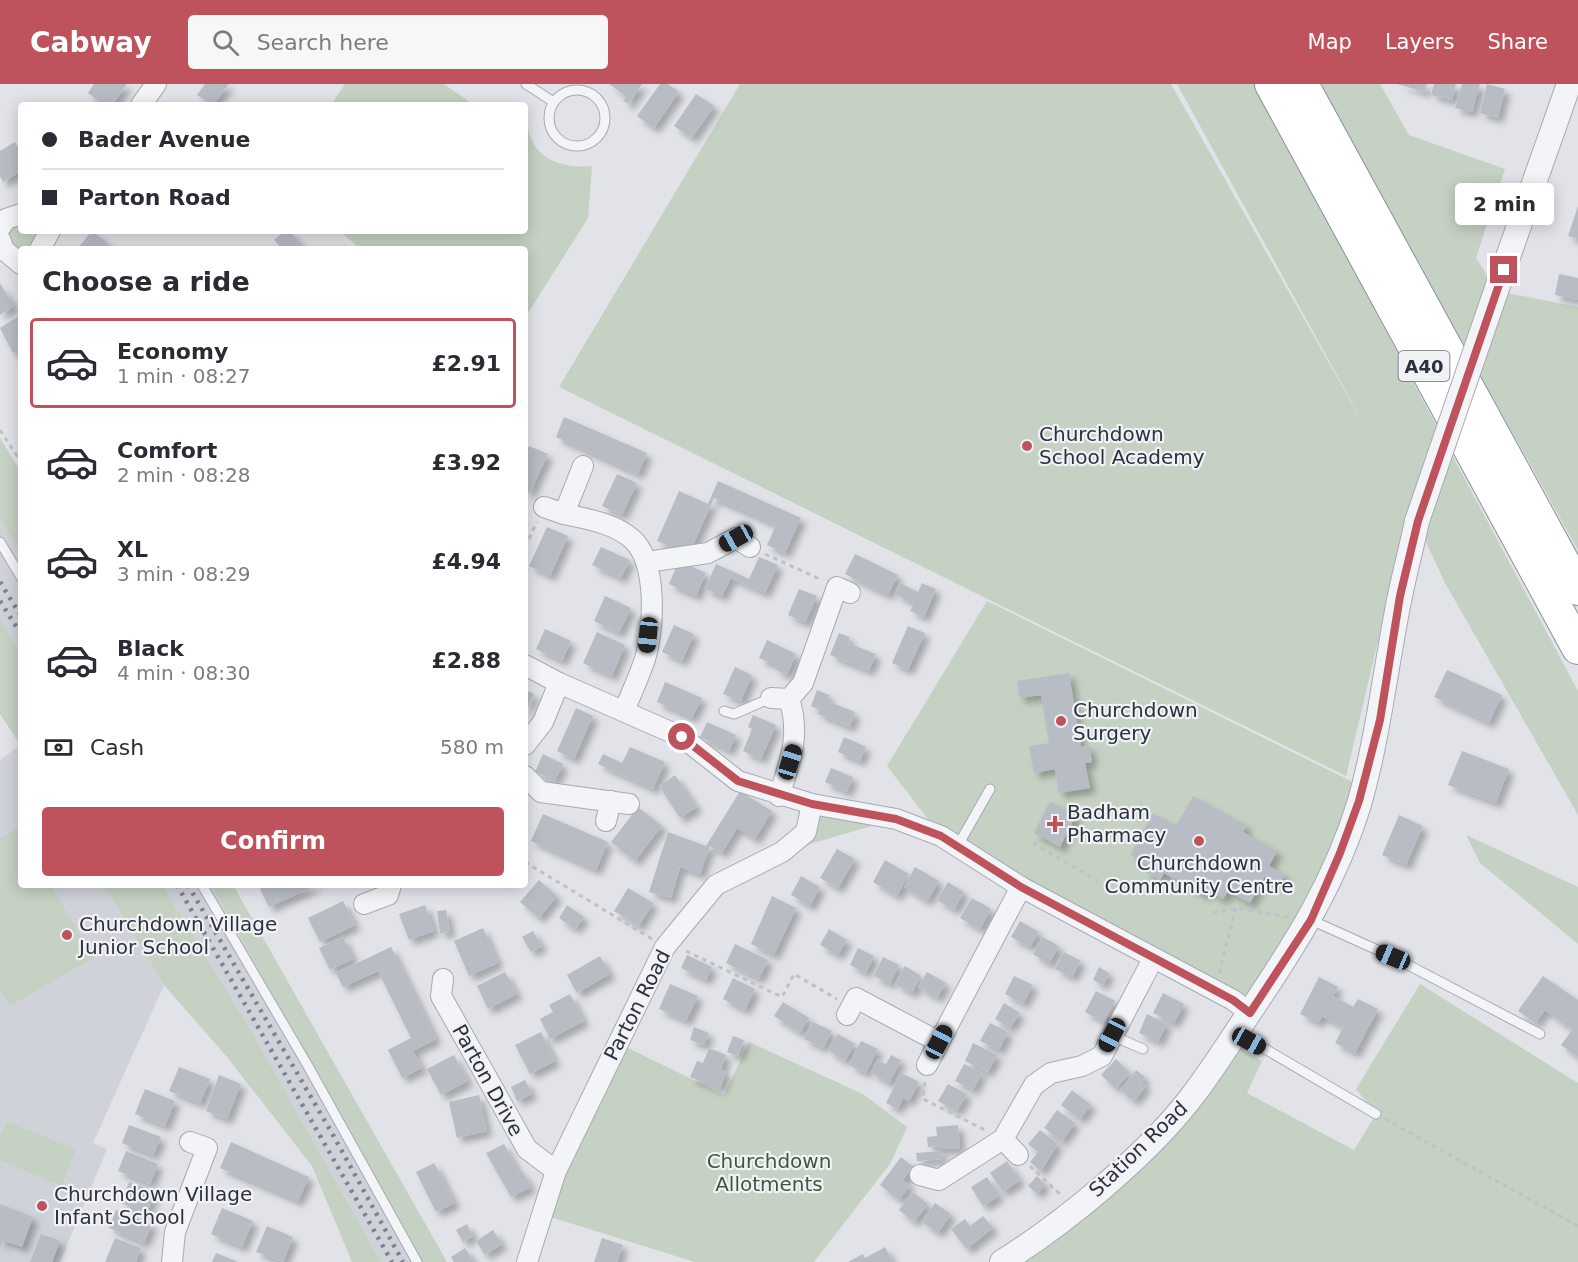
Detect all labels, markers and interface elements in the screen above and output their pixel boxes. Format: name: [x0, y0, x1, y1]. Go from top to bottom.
search box: [188, 15, 608, 69]
text: Cabway: [30, 26, 152, 59]
icon: search: [209, 26, 242, 59]
text: Search here: [257, 30, 389, 55]
text: Map: [1308, 30, 1352, 54]
text: Layers: [1385, 30, 1454, 54]
text: Share: [1487, 30, 1548, 54]
text: Bader Avenue: [78, 127, 251, 152]
callout: 2 min: [1454, 183, 1553, 225]
text: Parton Road: [78, 185, 231, 210]
text: 2 min: [1473, 192, 1536, 216]
route end: [1490, 256, 1517, 283]
text: Choose a ride: [42, 266, 250, 297]
icon: car: [45, 336, 99, 390]
text: Economy: [117, 339, 228, 364]
text: £2.91: [431, 351, 501, 376]
road number: A40: [1398, 351, 1450, 381]
text: 1 min · 08:27: [117, 364, 251, 388]
place label: Churchdown School Academy: [1039, 422, 1205, 469]
icon: car: [45, 435, 99, 489]
text: Comfort: [117, 438, 217, 463]
marker: Churchdown School Academy: [1020, 439, 1034, 453]
text: £3.92: [431, 450, 501, 475]
text: 2 min · 08:28: [117, 463, 251, 487]
car: [716, 521, 756, 555]
icon: car: [45, 534, 99, 588]
text: XL: [117, 537, 148, 562]
text: £4.94: [431, 549, 501, 574]
text: 3 min · 08:29: [117, 562, 251, 586]
car: [637, 616, 659, 654]
icon: car: [45, 633, 99, 687]
text: Black: [117, 636, 184, 661]
text: £2.88: [431, 648, 501, 673]
text: 4 min · 08:30: [117, 661, 251, 685]
place label: Churchdown Surgery: [1073, 698, 1198, 745]
marker: Churchdown Surgery: [1054, 714, 1068, 728]
route start: [668, 723, 695, 750]
icon: cash: [42, 731, 75, 764]
text: Cash: [90, 735, 144, 760]
text: 580 m: [440, 735, 504, 759]
car: [776, 742, 804, 782]
place label: Badham Pharmacy: [1067, 800, 1167, 847]
button: Confirm: [42, 807, 504, 876]
marker: Badham Pharmacy: [1048, 817, 1062, 831]
marker: Churchdown Community Centre: [1192, 834, 1206, 848]
place label: Churchdown Community Centre: [1105, 851, 1293, 898]
place label: Churchdown Village Junior School: [77, 912, 277, 959]
marker: Churchdown Village Junior School: [60, 928, 74, 942]
car: [1373, 942, 1413, 972]
street label: Parton Road: [599, 946, 675, 1064]
car: [1096, 1015, 1128, 1055]
street label: Parton Drive: [447, 1020, 529, 1140]
car: [923, 1022, 955, 1062]
car: [1229, 1024, 1269, 1058]
street label: Station Road: [1084, 1096, 1192, 1202]
park label: Churchdown Allotments: [707, 1149, 831, 1196]
place label: Churchdown Village Infant School: [54, 1182, 252, 1229]
marker: Churchdown Village Infant School: [35, 1199, 49, 1213]

